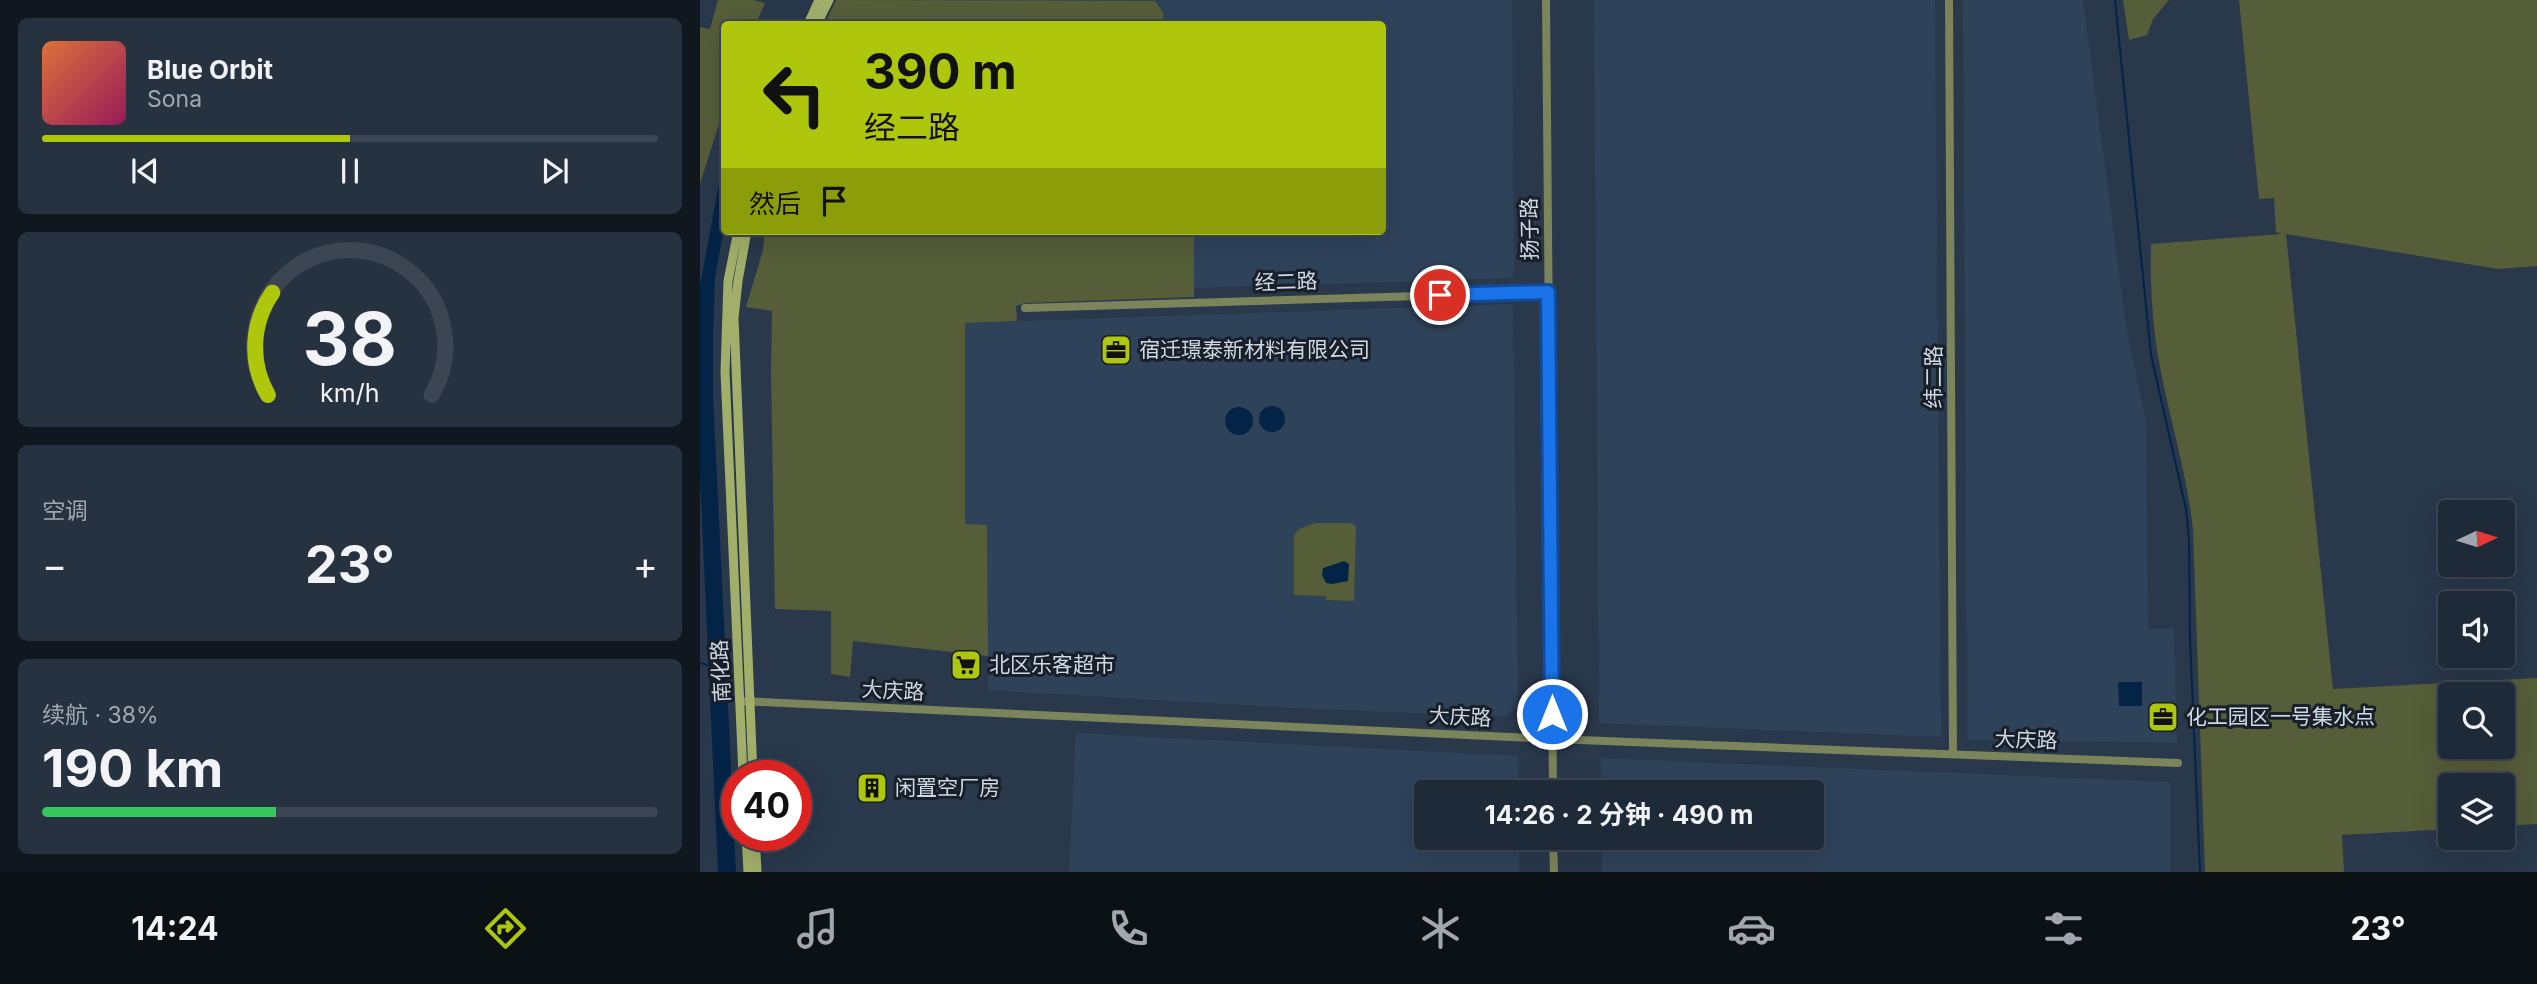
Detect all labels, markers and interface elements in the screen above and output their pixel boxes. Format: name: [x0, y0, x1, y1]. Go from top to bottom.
text: 390 m: [864, 42, 1017, 101]
icon: left: [749, 49, 840, 140]
text: Blue Orbit: [147, 54, 273, 85]
text: Sona: [147, 85, 202, 113]
text: 经二路: [864, 108, 960, 147]
icon: previous: [126, 152, 164, 190]
icon: pause: [331, 152, 369, 190]
icon: next: [536, 152, 574, 190]
icon: arrive: [815, 182, 853, 220]
text: 然后: [749, 188, 801, 219]
street label: 扬子路: [1516, 197, 1543, 261]
pin: [1410, 265, 1470, 325]
street label: 经二路: [1254, 268, 1318, 295]
icon: arrive: [1421, 276, 1459, 314]
text: 38: [303, 295, 397, 384]
office icon: 宿迁璟泰新材料有限公司: [1099, 333, 1133, 367]
place label: 宿迁璟泰新材料有限公司: [1139, 337, 1370, 362]
street label: 纬二路: [1921, 346, 1946, 409]
text: km/h: [320, 378, 380, 408]
text: 空调: [42, 497, 88, 525]
north arrow: [2438, 500, 2515, 578]
map controls: [2438, 500, 2515, 850]
text: 23°: [305, 533, 395, 596]
text: −: [42, 542, 67, 588]
text: +: [633, 542, 658, 588]
button: sound: [2438, 591, 2515, 668]
street label: 南化路: [706, 639, 735, 703]
supermarket icon: 北区乐客超市: [949, 648, 983, 682]
place label: 北区乐客超市: [989, 652, 1115, 677]
street label: 大庆路: [861, 676, 925, 705]
position arrow: [1515, 677, 1589, 751]
button: search: [2438, 682, 2515, 759]
office icon: 化工园区一号集水点: [2146, 700, 2180, 734]
text: 续航 · 38%: [42, 701, 159, 729]
street label: 大庆路: [1428, 702, 1492, 731]
place label: 化工园区一号集水点: [2186, 704, 2375, 729]
street label: 大庆路: [1994, 726, 2058, 753]
text: 190 km: [42, 737, 223, 800]
speed limit sign: 40: [721, 760, 812, 851]
building icon: 闲置空厂房: [855, 771, 889, 805]
button: layers: [2438, 773, 2515, 850]
place label: 闲置空厂房: [895, 775, 1000, 800]
text: 14:26 · 2 分钟 · 490 m: [1484, 799, 1754, 830]
icon: directions: [481, 904, 530, 953]
icon: music: [793, 904, 842, 953]
icon: phone: [1104, 904, 1153, 953]
icon: climate: [1416, 904, 1465, 953]
icon: car: [1727, 904, 1776, 953]
icon: filters: [2039, 904, 2088, 953]
text: 14:24: [131, 909, 219, 948]
text: 23°: [2350, 909, 2406, 948]

